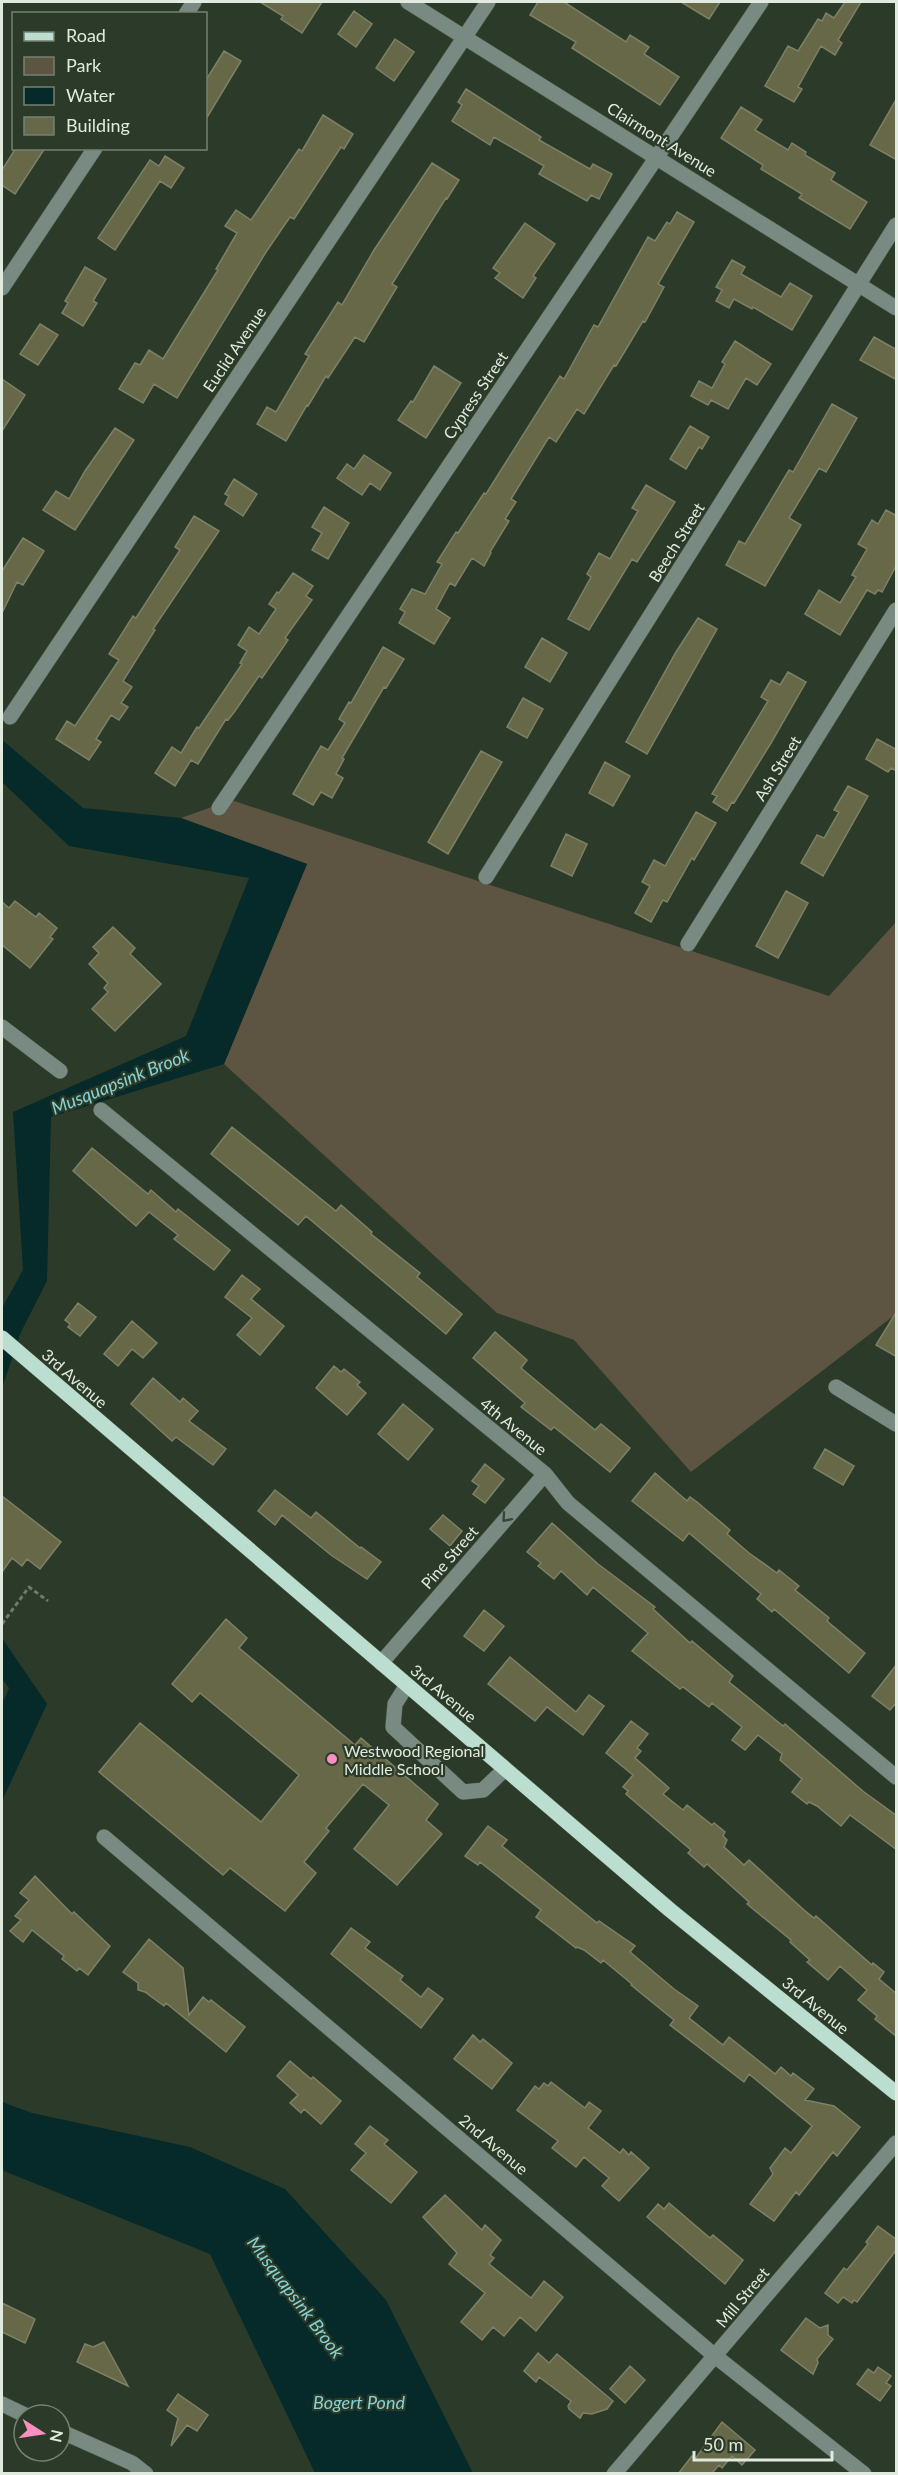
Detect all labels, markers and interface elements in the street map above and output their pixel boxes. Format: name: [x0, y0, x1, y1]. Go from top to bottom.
legend: [12, 12, 207, 150]
text: Road: [66, 24, 106, 46]
text: Park: [66, 54, 102, 76]
text: Water: [66, 84, 115, 106]
street label: Clairmont Avenue: [604, 98, 720, 180]
text: Building: [66, 114, 130, 136]
street label: Euclid Avenue: [199, 303, 269, 395]
street label: Cypress Street: [439, 347, 511, 442]
street label: Beech Street: [644, 499, 708, 585]
street label: Ash Street: [750, 732, 805, 804]
water label: Musquapsink Brook: [48, 1043, 193, 1119]
street label: 3rd Avenue: [38, 1344, 112, 1412]
street label: 4th Avenue: [477, 1393, 551, 1459]
one-way arrow: [503, 1511, 514, 1522]
street label: Pine Street: [417, 1522, 482, 1592]
street label: 3rd Avenue: [407, 1660, 481, 1726]
place label: Westwood Regional Middle School: [344, 1741, 484, 1778]
marker: Westwood Regional Middle School: [325, 1752, 339, 1766]
street label: 3rd Avenue: [779, 1972, 853, 2038]
street label: 2nd Avenue: [456, 2110, 532, 2178]
water label: Musquapsink Brook: [243, 2232, 349, 2363]
street label: Mill Street: [711, 2263, 773, 2331]
water label: Bogert Pond: [313, 2391, 405, 2413]
north arrow: [12, 2403, 72, 2463]
scale bar: [694, 2424, 832, 2462]
text: N: [47, 2428, 68, 2444]
text: 50 m: [703, 2433, 743, 2455]

